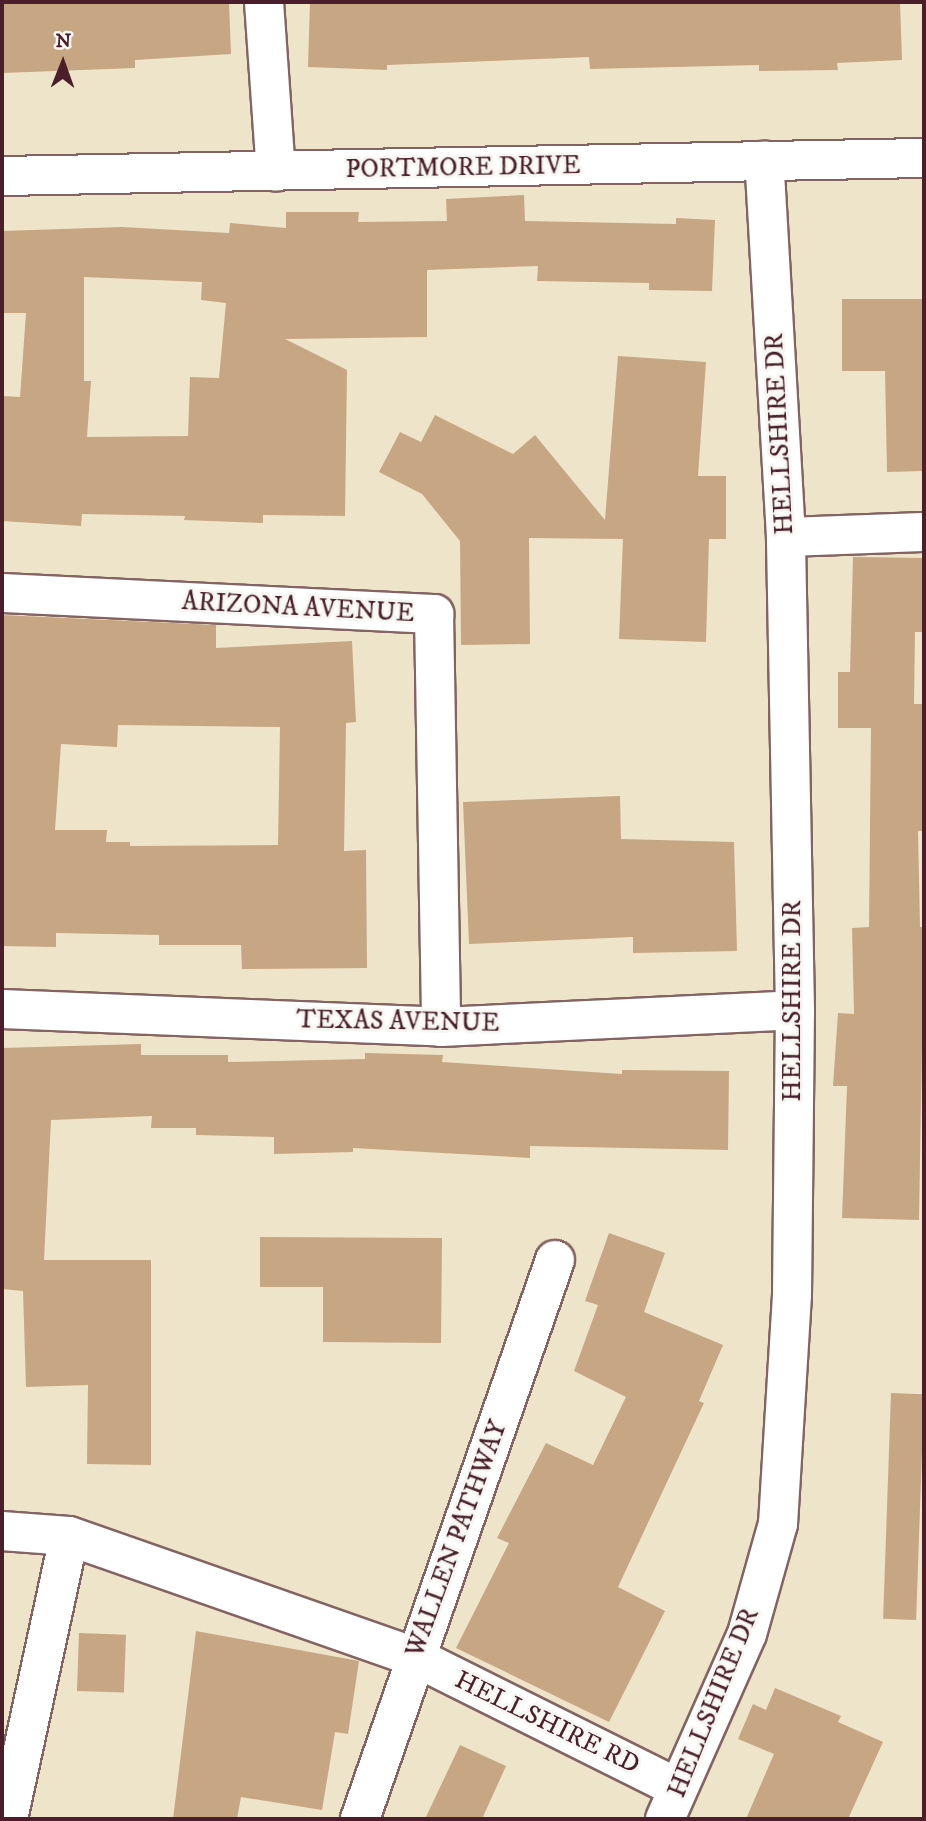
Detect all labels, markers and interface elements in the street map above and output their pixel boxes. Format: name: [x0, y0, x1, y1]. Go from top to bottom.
north arrow: [28, 28, 98, 98]
text: N: [55, 30, 71, 53]
street label: PORTMORE DRIVE: [345, 150, 581, 186]
street label: HELLSHIRE DR: [759, 333, 801, 535]
street label: ARIZONA AVENUE: [181, 586, 415, 630]
street label: HELLSHIRE DR: [777, 900, 809, 1102]
street label: TEXAS AVENUE: [296, 1005, 500, 1039]
street label: WALLEN PATHWAY: [400, 1416, 514, 1662]
street label: HELLSHIRE DR: [662, 1604, 766, 1802]
street label: HELLSHIRE RD: [449, 1665, 645, 1781]

